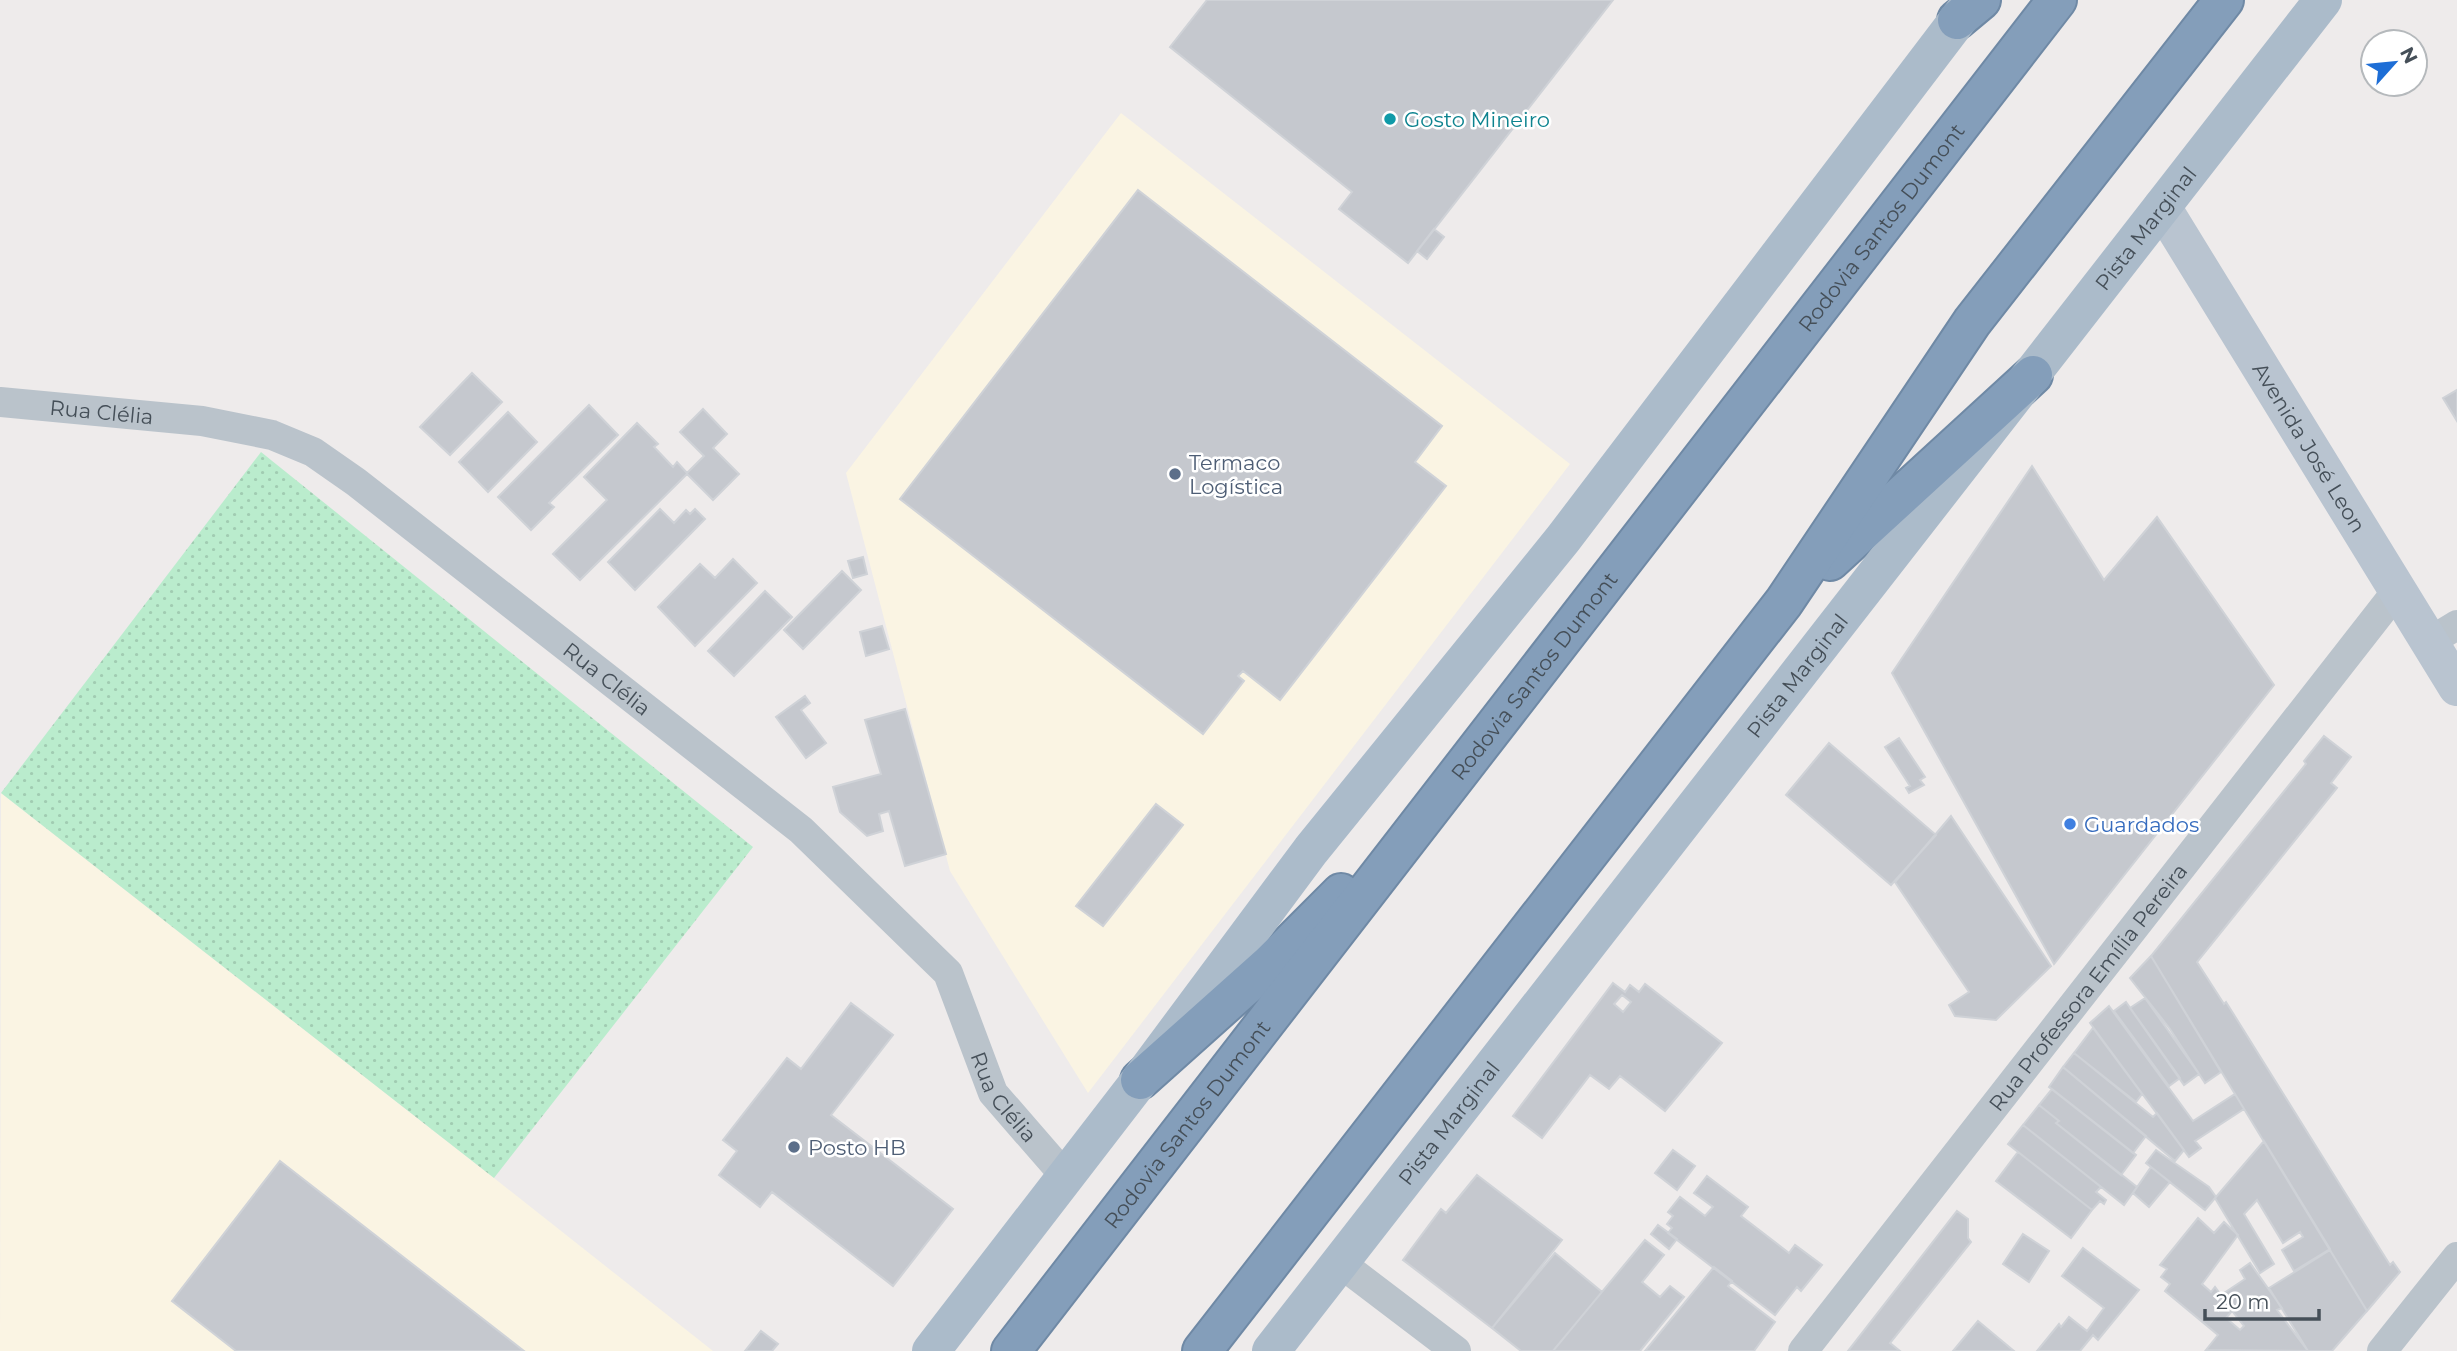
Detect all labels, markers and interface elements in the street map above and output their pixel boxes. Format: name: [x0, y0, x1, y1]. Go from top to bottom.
north arrow: [2359, 28, 2429, 98]
text: N: [2395, 43, 2422, 68]
place label: Gosto Mineiro: [1404, 107, 1550, 132]
marker: Gosto Mineiro: [1382, 111, 1398, 127]
street label: Rodovia Santos Dumont: [1792, 118, 1969, 337]
street label: Pista Marginal: [2089, 161, 2201, 295]
street label: Avenida José Leon: [2248, 358, 2371, 537]
street label: Rua Clélia: [49, 394, 155, 429]
place label: Termaco Logística: [1189, 450, 1283, 499]
marker: Termaco Logística: [1167, 466, 1183, 482]
street label: Rodovia Santos Dumont: [1445, 567, 1622, 785]
street label: Pista Marginal: [1741, 609, 1853, 742]
street label: Rua Clélia: [558, 637, 656, 720]
place label: Guardados: [2084, 812, 2199, 837]
marker: Guardados: [2062, 816, 2078, 832]
street label: Rua Professora Emília Pereira: [1983, 858, 2192, 1116]
street label: Rodovia Santos Dumont: [1098, 1015, 1275, 1233]
street label: Rua Clélia: [966, 1048, 1042, 1147]
street label: Pista Marginal: [1393, 1056, 1504, 1190]
place label: Posto HB: [808, 1135, 906, 1160]
marker: Posto HB: [786, 1139, 802, 1155]
scale bar: [2205, 1278, 2319, 1322]
text: 20 m: [2216, 1289, 2270, 1314]

